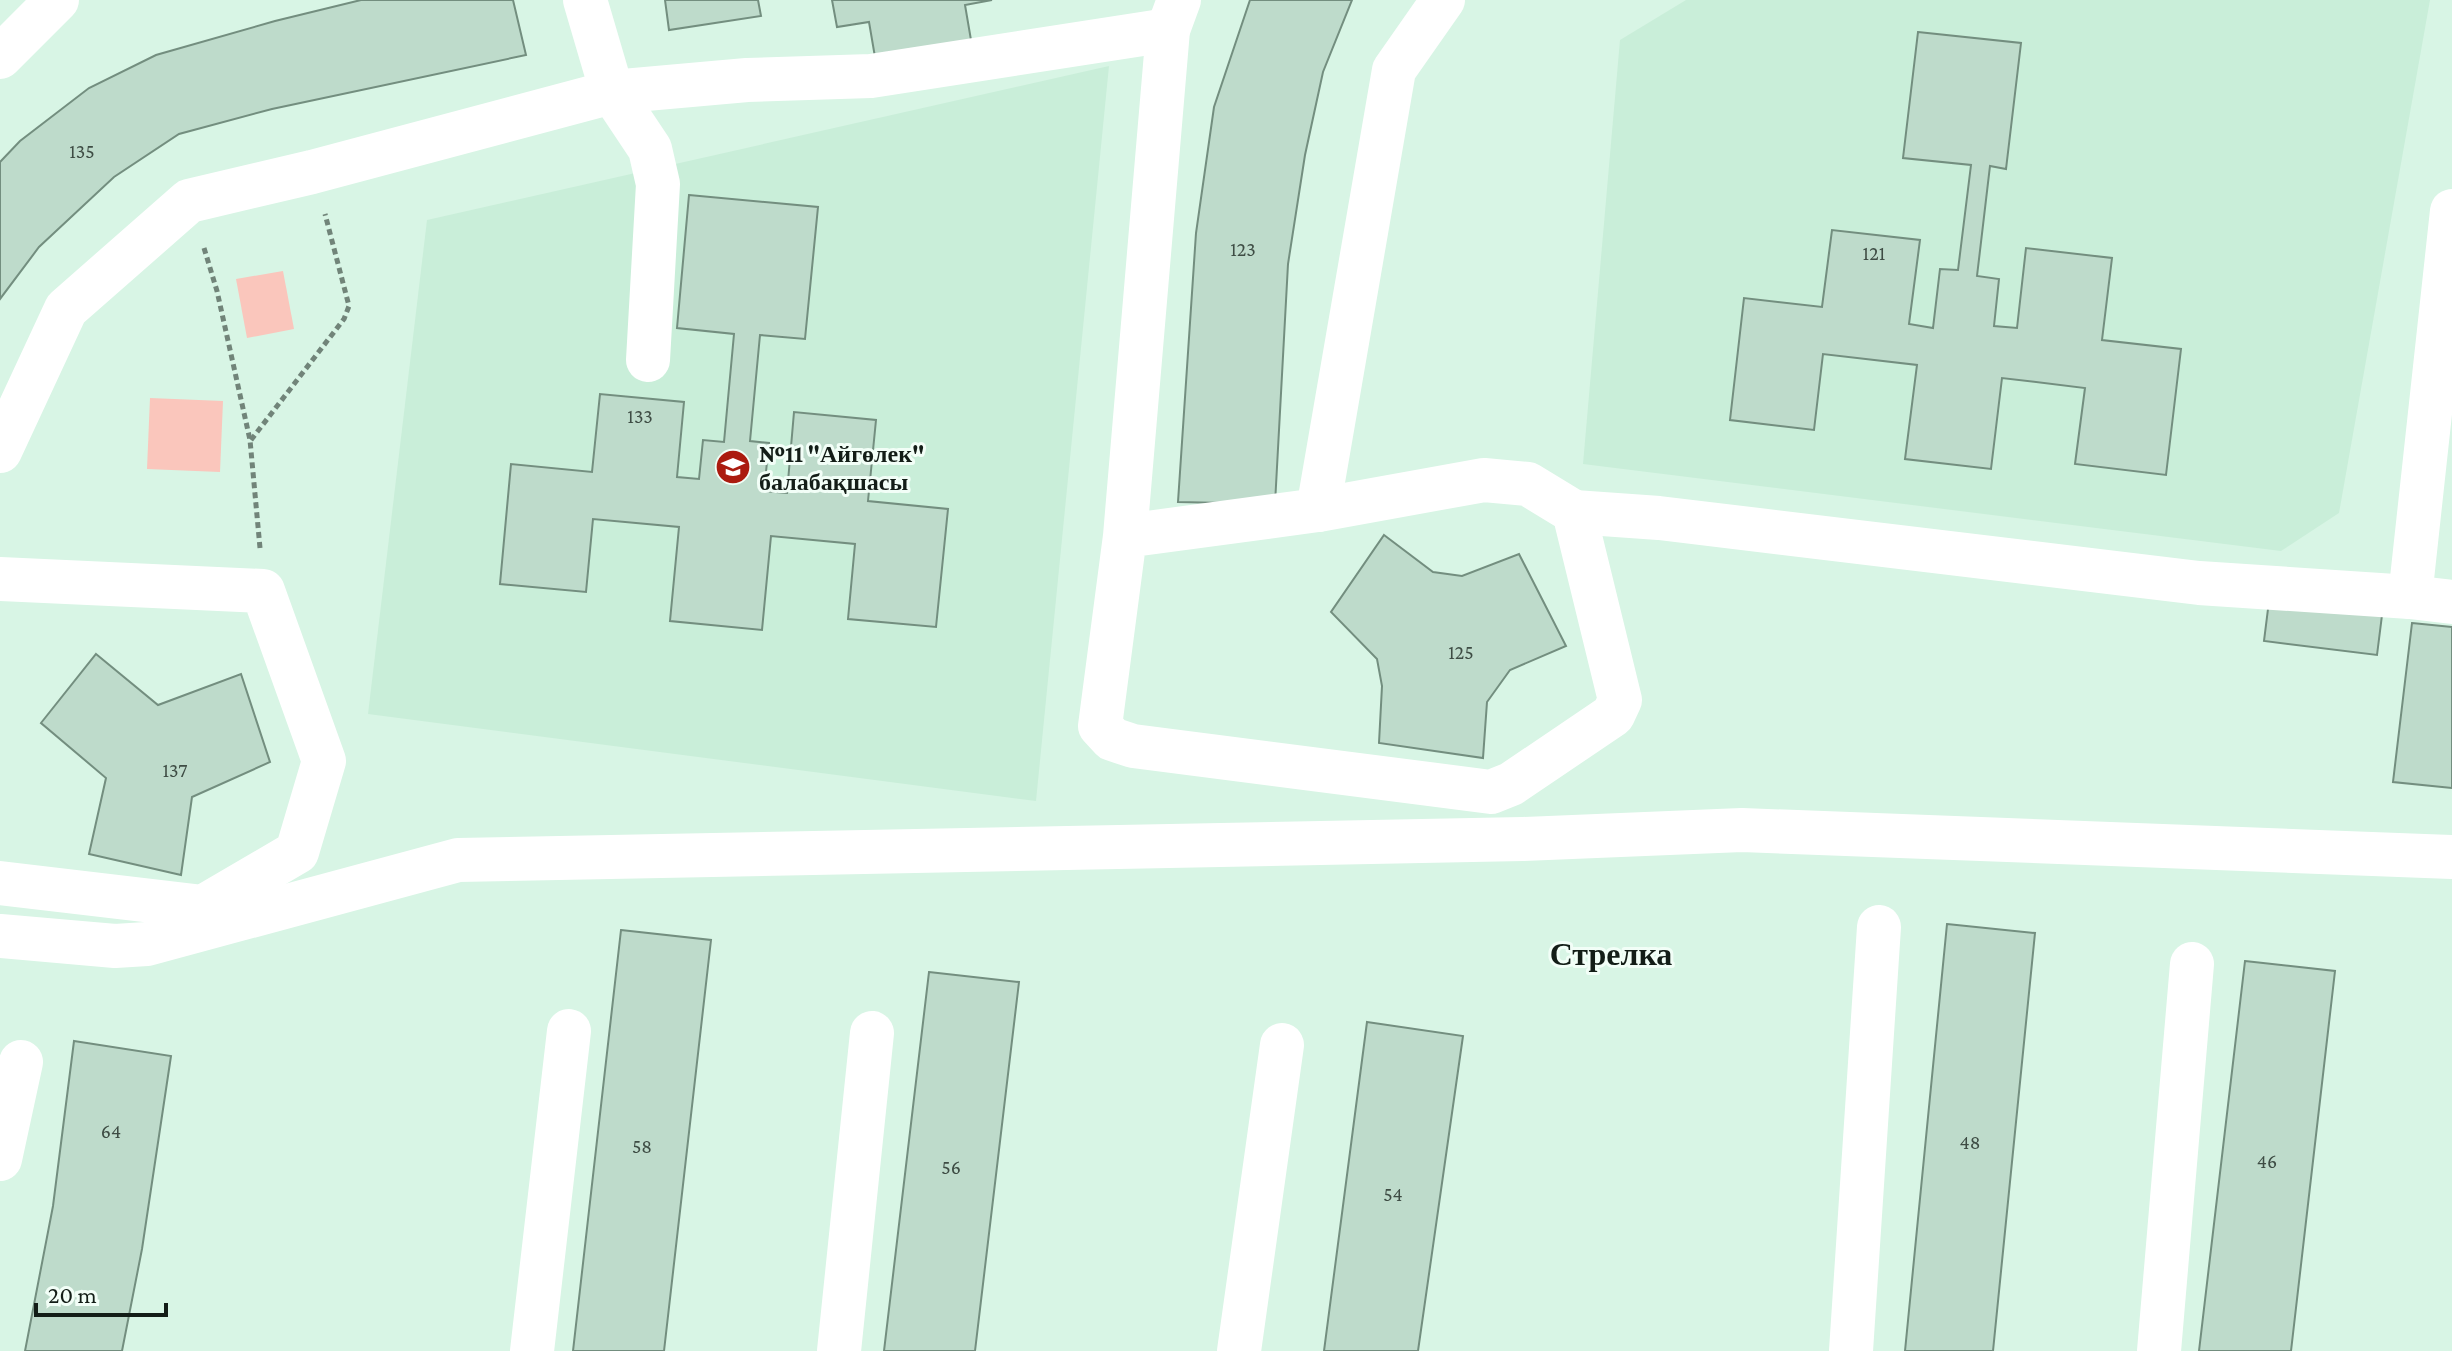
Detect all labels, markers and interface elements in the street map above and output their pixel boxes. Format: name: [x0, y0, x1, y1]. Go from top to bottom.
house number: 135: [69, 140, 95, 162]
house number: 123: [1230, 238, 1256, 260]
house number: 121: [1863, 242, 1885, 264]
house number: 133: [627, 405, 653, 427]
place label: №11 "Айгөлек" балабақшасы: [759, 440, 924, 495]
school or university icon: №11 "Айгөлек" балабақшасы: [714, 448, 752, 486]
house number: 125: [1448, 641, 1474, 663]
house number: 137: [162, 759, 188, 781]
district label: Стрелка: [1550, 936, 1672, 972]
house number: 64: [101, 1120, 121, 1142]
house number: 48: [1960, 1131, 1980, 1153]
house number: 58: [632, 1135, 652, 1157]
house number: 46: [2257, 1150, 2277, 1172]
house number: 56: [941, 1156, 961, 1178]
house number: 54: [1383, 1183, 1403, 1205]
scale bar: [36, 1267, 166, 1317]
text: 20 m: [48, 1281, 97, 1308]

